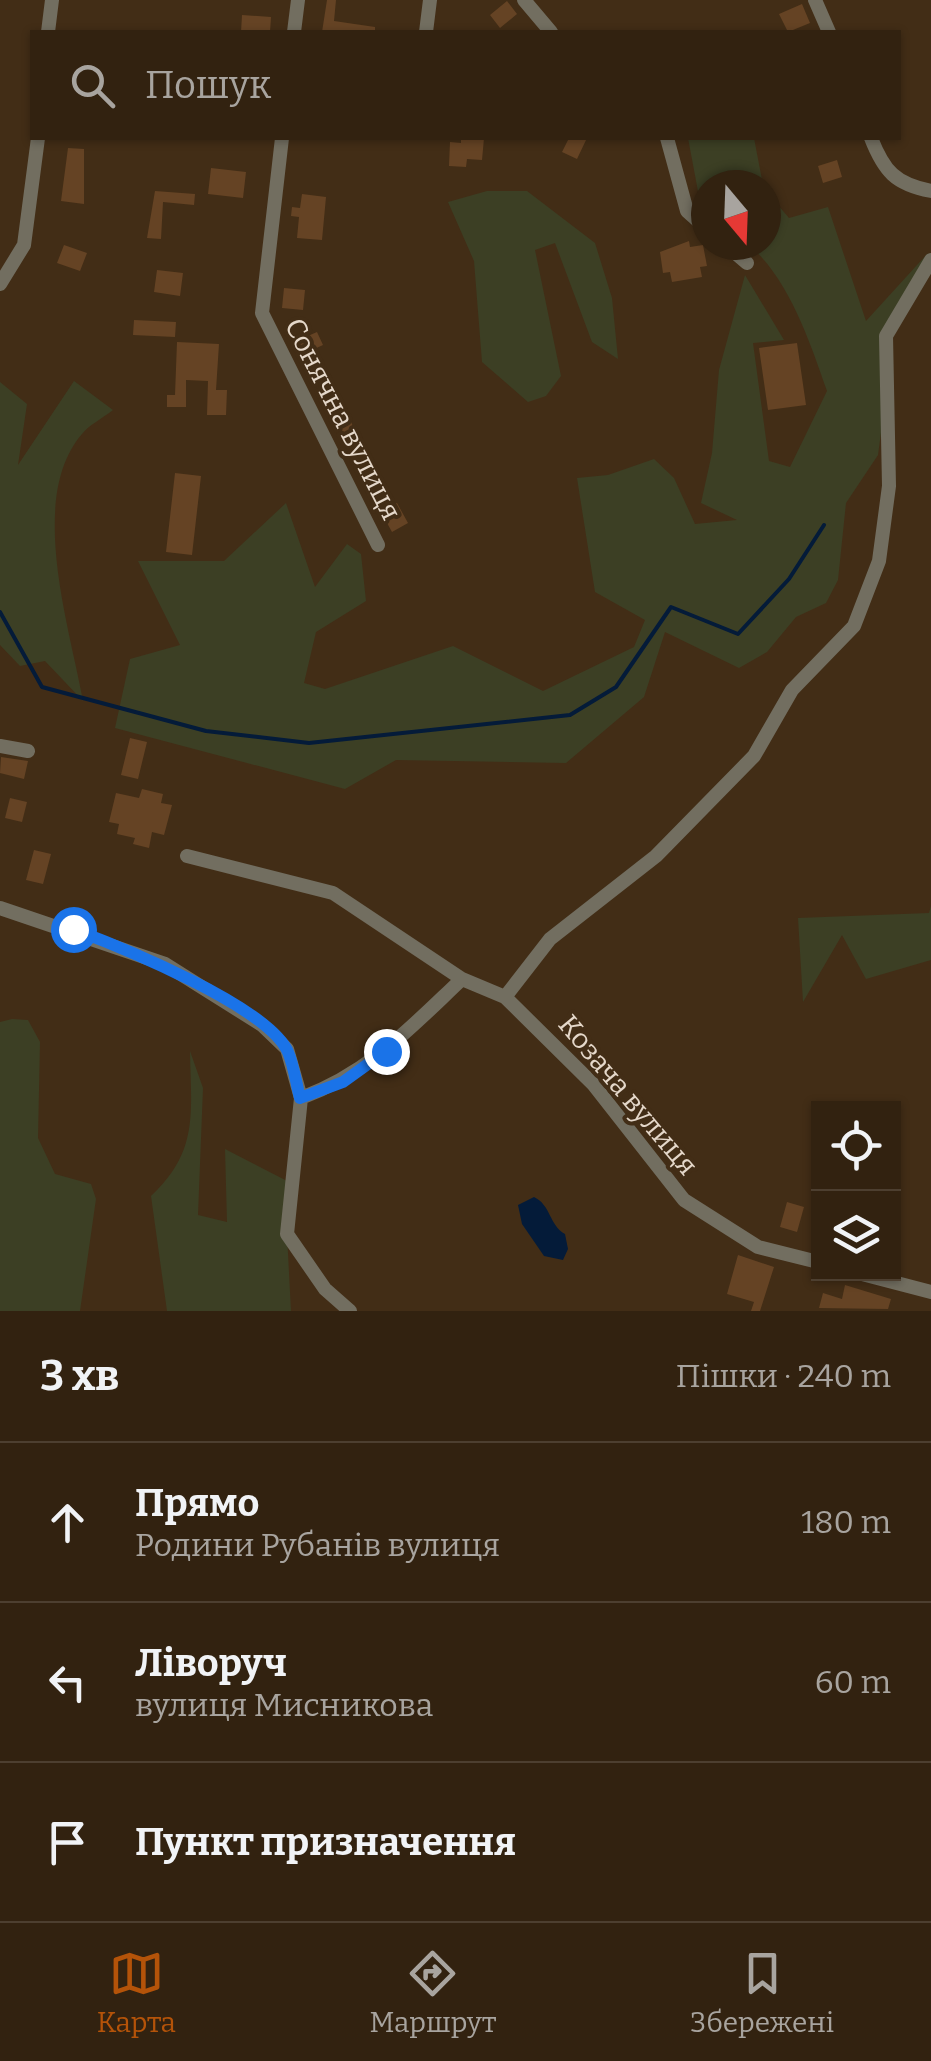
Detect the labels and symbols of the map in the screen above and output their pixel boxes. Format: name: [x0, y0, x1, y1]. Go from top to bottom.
north arrow: [691, 170, 781, 260]
street label: Сонячна вулиця: [278, 313, 408, 525]
route start: [51, 907, 97, 953]
street label: Козача вулиця: [552, 1008, 704, 1182]
route end: [364, 1029, 410, 1075]

